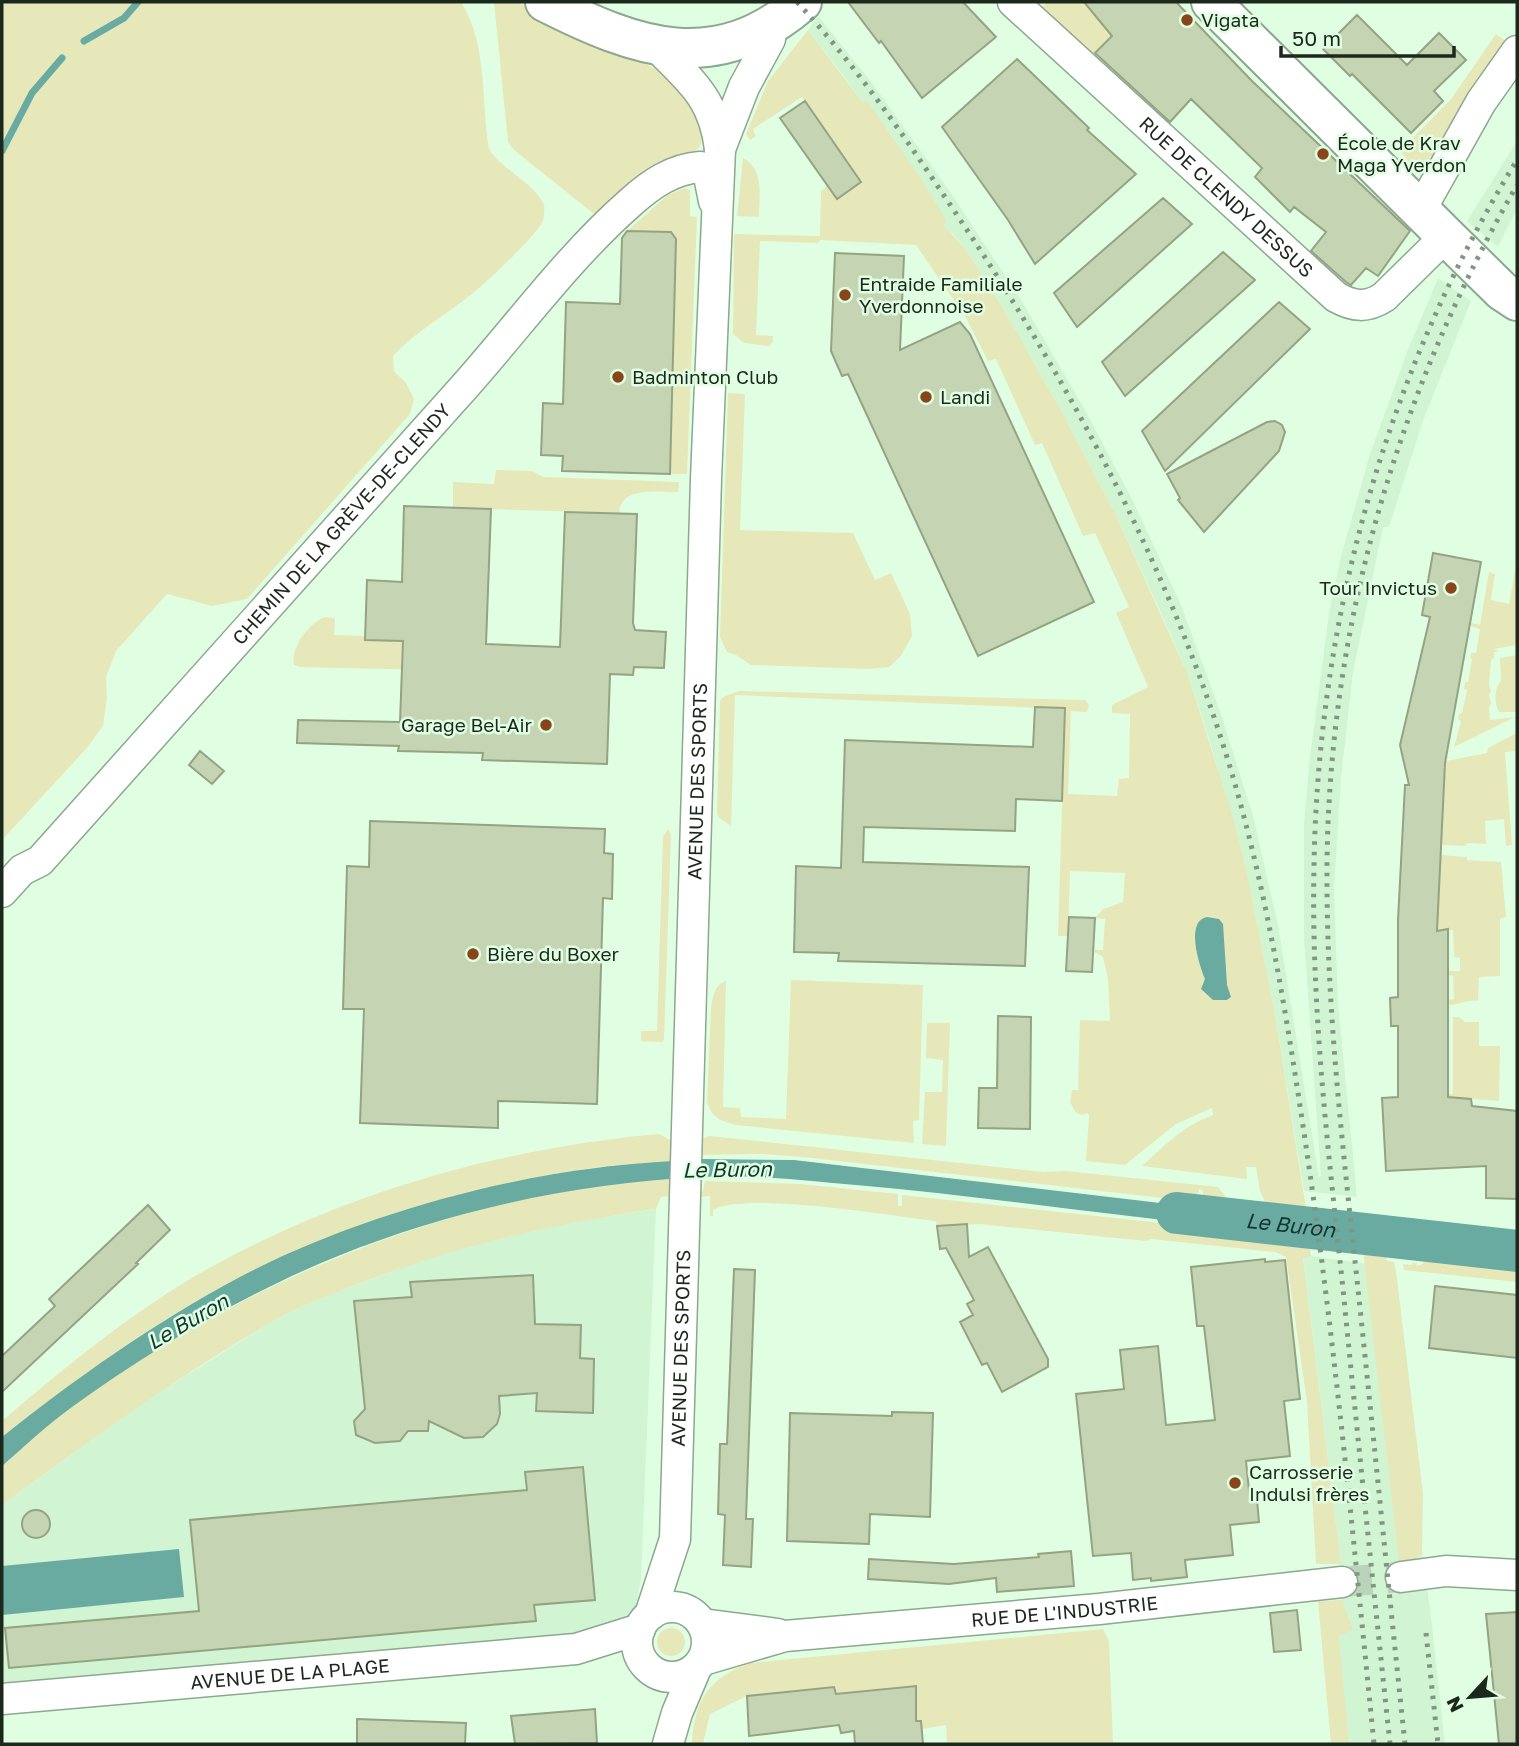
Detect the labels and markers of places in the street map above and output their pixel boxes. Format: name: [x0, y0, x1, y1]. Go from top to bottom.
place label: Vigata: [1201, 8, 1259, 31]
marker: Vigata: [1179, 12, 1195, 28]
place label: École de Krav Maga Yverdon: [1337, 131, 1467, 176]
marker: École de Krav Maga Yverdon: [1315, 146, 1331, 162]
place label: Entraide Familiale Yverdonnoise: [859, 272, 1023, 317]
marker: Entraide Familiale Yverdonnoise: [837, 287, 853, 303]
place label: Badminton Club: [632, 365, 778, 388]
marker: Badminton Club: [610, 369, 626, 385]
place label: Landi: [940, 385, 990, 408]
marker: Landi: [918, 389, 934, 405]
place label: Tour Invictus: [1319, 576, 1437, 599]
marker: Tour Invictus: [1443, 580, 1459, 596]
place label: Garage Bel-Air: [401, 713, 533, 736]
marker: Garage Bel-Air: [538, 717, 554, 733]
place label: Bière du Boxer: [487, 942, 620, 965]
marker: Bière du Boxer: [465, 946, 481, 962]
place label: Carrosserie Indulsi frères: [1249, 1460, 1369, 1505]
marker: Carrosserie Indulsi frères: [1227, 1475, 1243, 1491]

